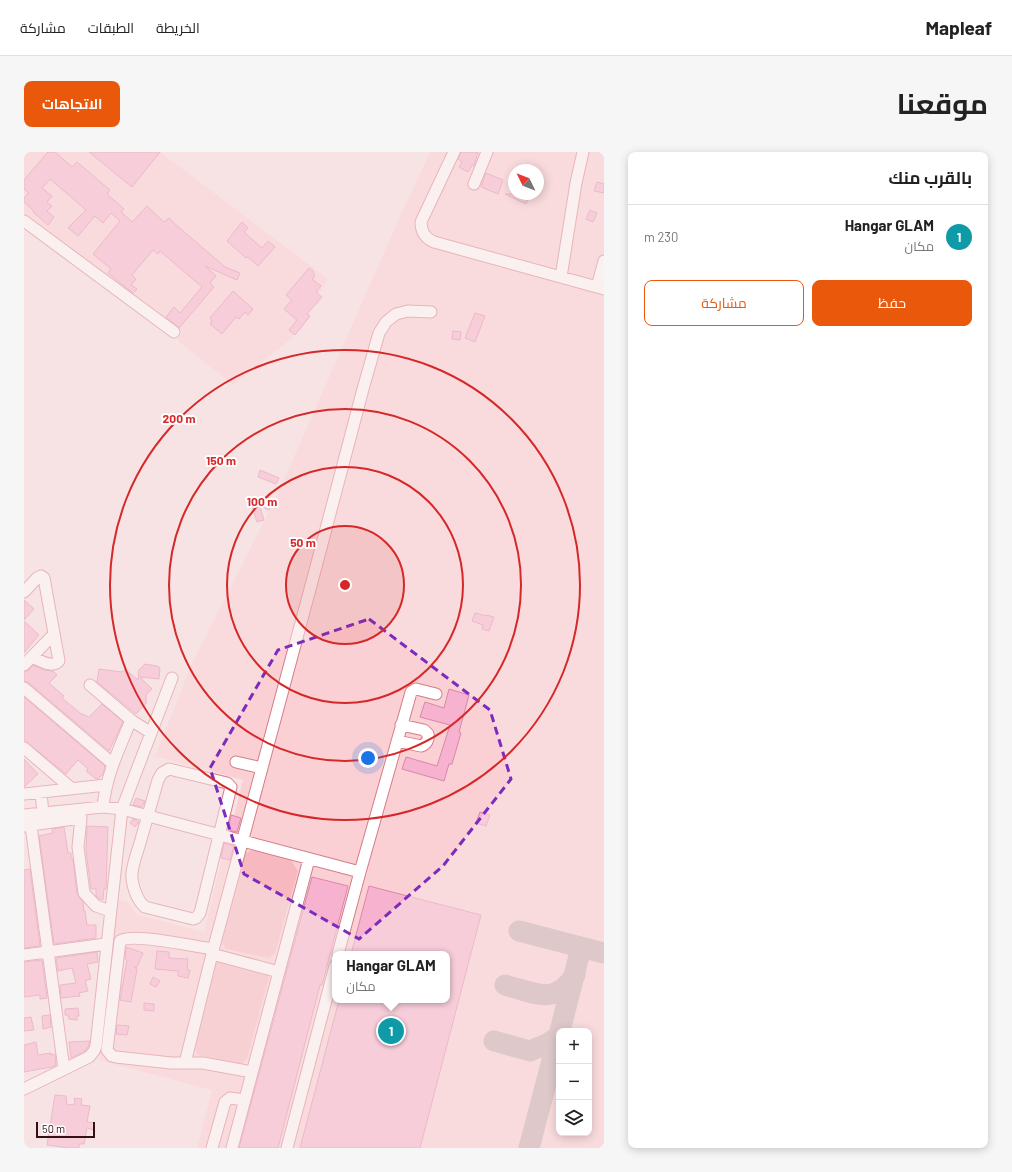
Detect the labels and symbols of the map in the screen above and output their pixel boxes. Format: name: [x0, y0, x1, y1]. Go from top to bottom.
north arrow: [508, 164, 544, 200]
text: 200 m: [163, 411, 195, 425]
text: 150 m: [206, 453, 236, 467]
text: 100 m: [247, 494, 277, 508]
text: 50 m: [290, 535, 316, 549]
centre of rings: [338, 578, 352, 592]
your location: [358, 748, 378, 768]
pin: 1: [378, 1016, 404, 1046]
scale bar: [36, 1120, 95, 1139]

